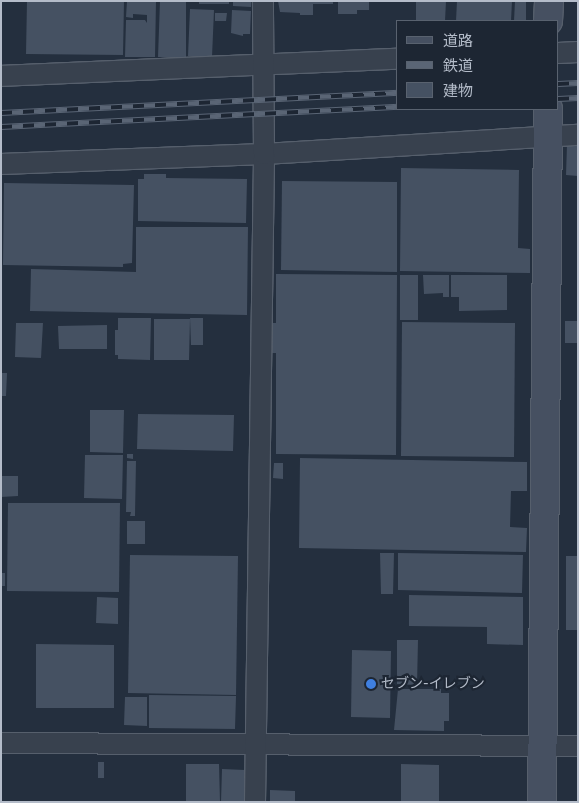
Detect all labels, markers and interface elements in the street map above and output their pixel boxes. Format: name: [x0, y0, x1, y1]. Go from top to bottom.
legend: [396, 20, 559, 110]
text: 道路: [443, 32, 473, 50]
text: 鉄道: [443, 57, 473, 75]
text: 建物: [443, 82, 473, 100]
place label: セブン-イレブン: [381, 676, 485, 692]
marker: セブン-イレブン: [365, 678, 377, 690]

